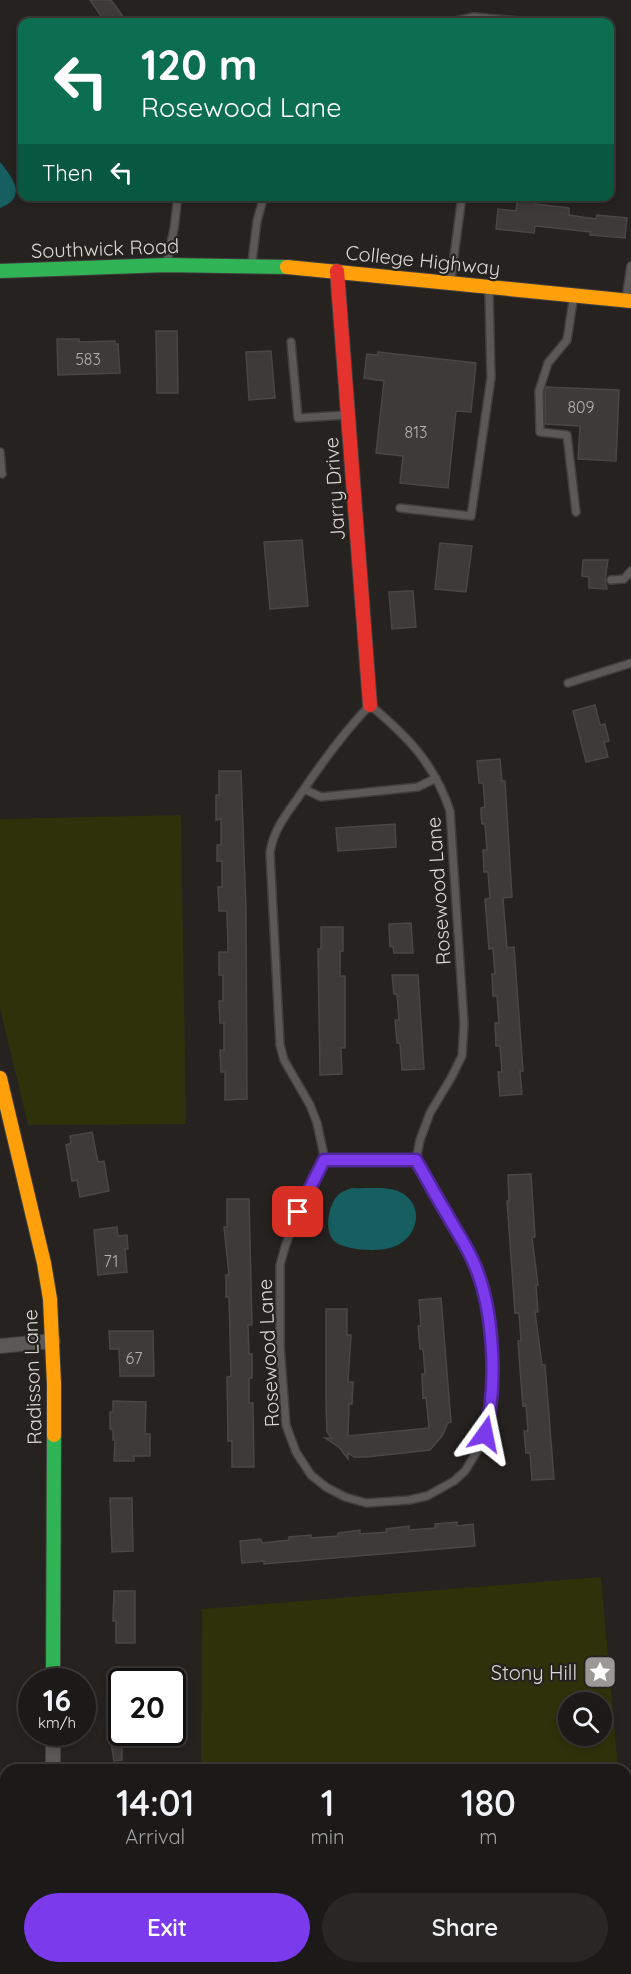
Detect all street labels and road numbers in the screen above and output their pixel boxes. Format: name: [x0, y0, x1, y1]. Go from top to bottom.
street label: Southwick Road: [30, 233, 180, 263]
street label: College Highway: [344, 239, 502, 281]
street label: Jarry Drive: [318, 436, 350, 542]
street label: Rosewood Lane: [420, 816, 456, 966]
street label: Rosewood Lane: [252, 1278, 284, 1428]
street label: Radisson Lane: [17, 1309, 47, 1445]

